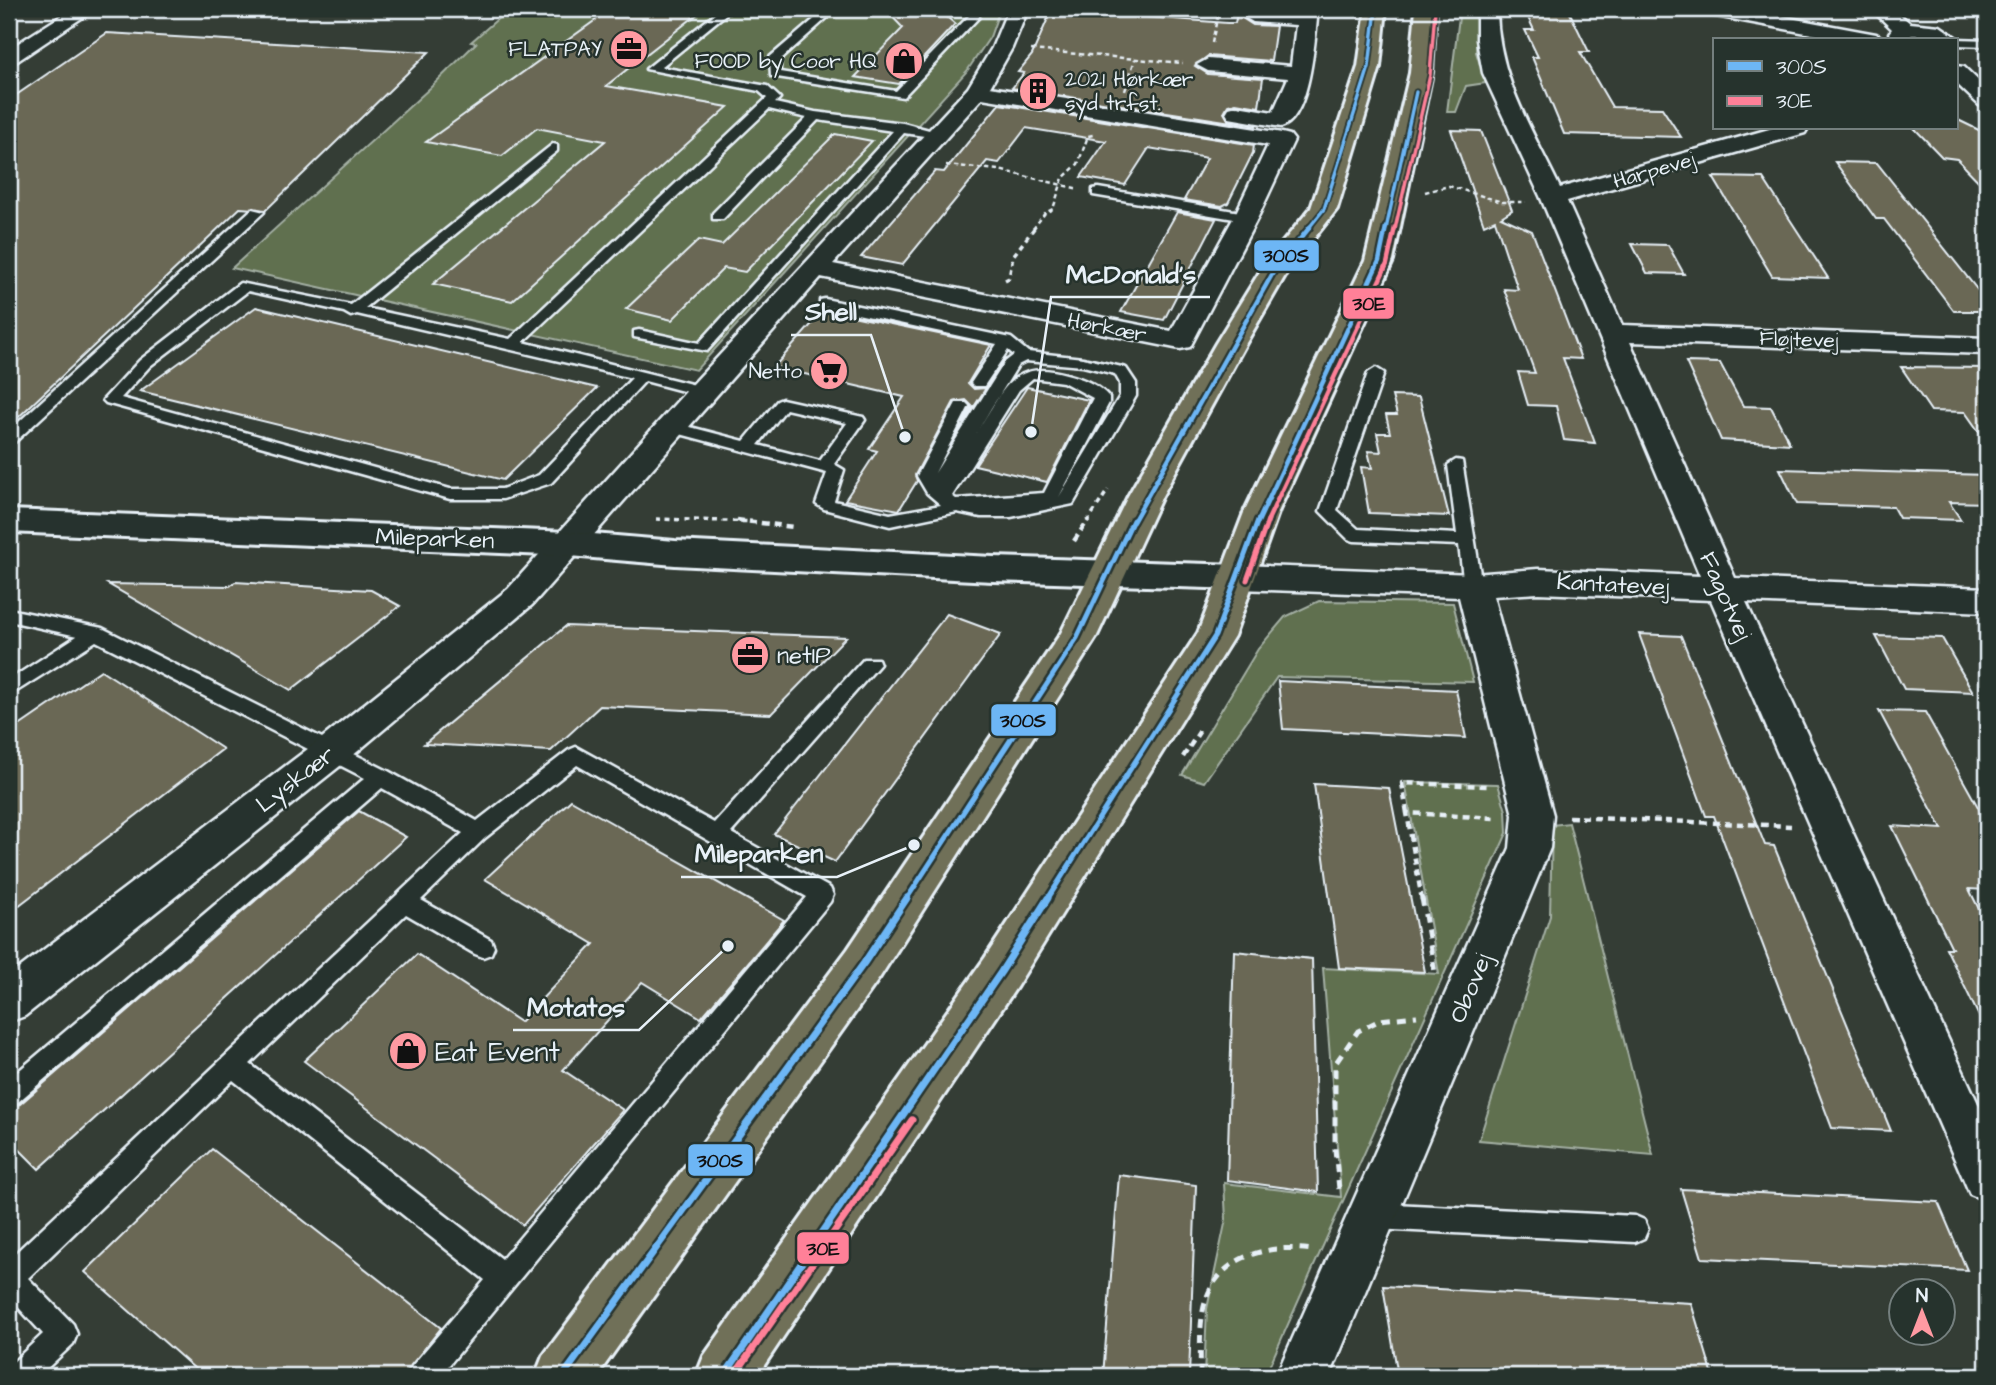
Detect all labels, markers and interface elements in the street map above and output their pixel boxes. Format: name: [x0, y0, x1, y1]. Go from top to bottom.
office icon: FLATPAY: [608, 28, 650, 70]
place label: FLATPAY: [508, 35, 602, 64]
legend: [1713, 38, 1958, 130]
shop icon: FOOD by Coor HQ: [883, 40, 925, 82]
place label: FOOD by Coor HQ: [694, 47, 877, 78]
text: 300S: [1776, 53, 1827, 82]
place label: 2021 Hørkær syd trfst.: [1065, 65, 1194, 120]
building icon: 2021 Hørkær syd trfst.: [1017, 70, 1059, 112]
text: 30E: [1776, 87, 1813, 116]
street label: Harpevej: [1610, 145, 1699, 197]
line badge: 300S: [1253, 239, 1320, 272]
text: 300S: [1262, 243, 1309, 270]
callout: McDonald's: [1051, 250, 1210, 297]
text: McDonald's: [1066, 257, 1196, 293]
line badge: 30E: [1342, 287, 1395, 320]
callout: Shell: [791, 288, 871, 335]
text: 30E: [1352, 291, 1386, 318]
text: Shell: [804, 294, 857, 330]
street label: Hørkær: [1065, 306, 1149, 349]
street label: Fløjtevej: [1759, 324, 1839, 355]
supermarket icon: Netto: [808, 350, 850, 392]
place label: Netto: [749, 357, 802, 386]
street label: Mileparken: [375, 520, 495, 558]
street label: Fagotvej: [1690, 547, 1760, 647]
street label: Kantatevej: [1556, 565, 1671, 605]
office icon: netIP: [729, 634, 771, 676]
place label: netIP: [777, 639, 831, 673]
line badge: 300S: [990, 703, 1057, 737]
text: 300S: [999, 708, 1046, 735]
street label: Lyskær: [249, 738, 343, 822]
callout: Mileparken: [681, 830, 837, 877]
text: Mileparken: [695, 836, 823, 872]
street label: Obovej: [1441, 948, 1501, 1029]
callout: Motatos: [513, 983, 639, 1030]
text: Motatos: [527, 990, 625, 1026]
shop icon: Eat Event: [387, 1030, 429, 1072]
place label: Eat Event: [435, 1033, 561, 1072]
line badge: 300S: [687, 1143, 754, 1177]
text: 300S: [696, 1148, 743, 1175]
line badge: 30E: [796, 1231, 850, 1265]
text: 30E: [806, 1236, 840, 1263]
north arrow: [1888, 1276, 1958, 1346]
text: N: [1916, 1283, 1928, 1310]

